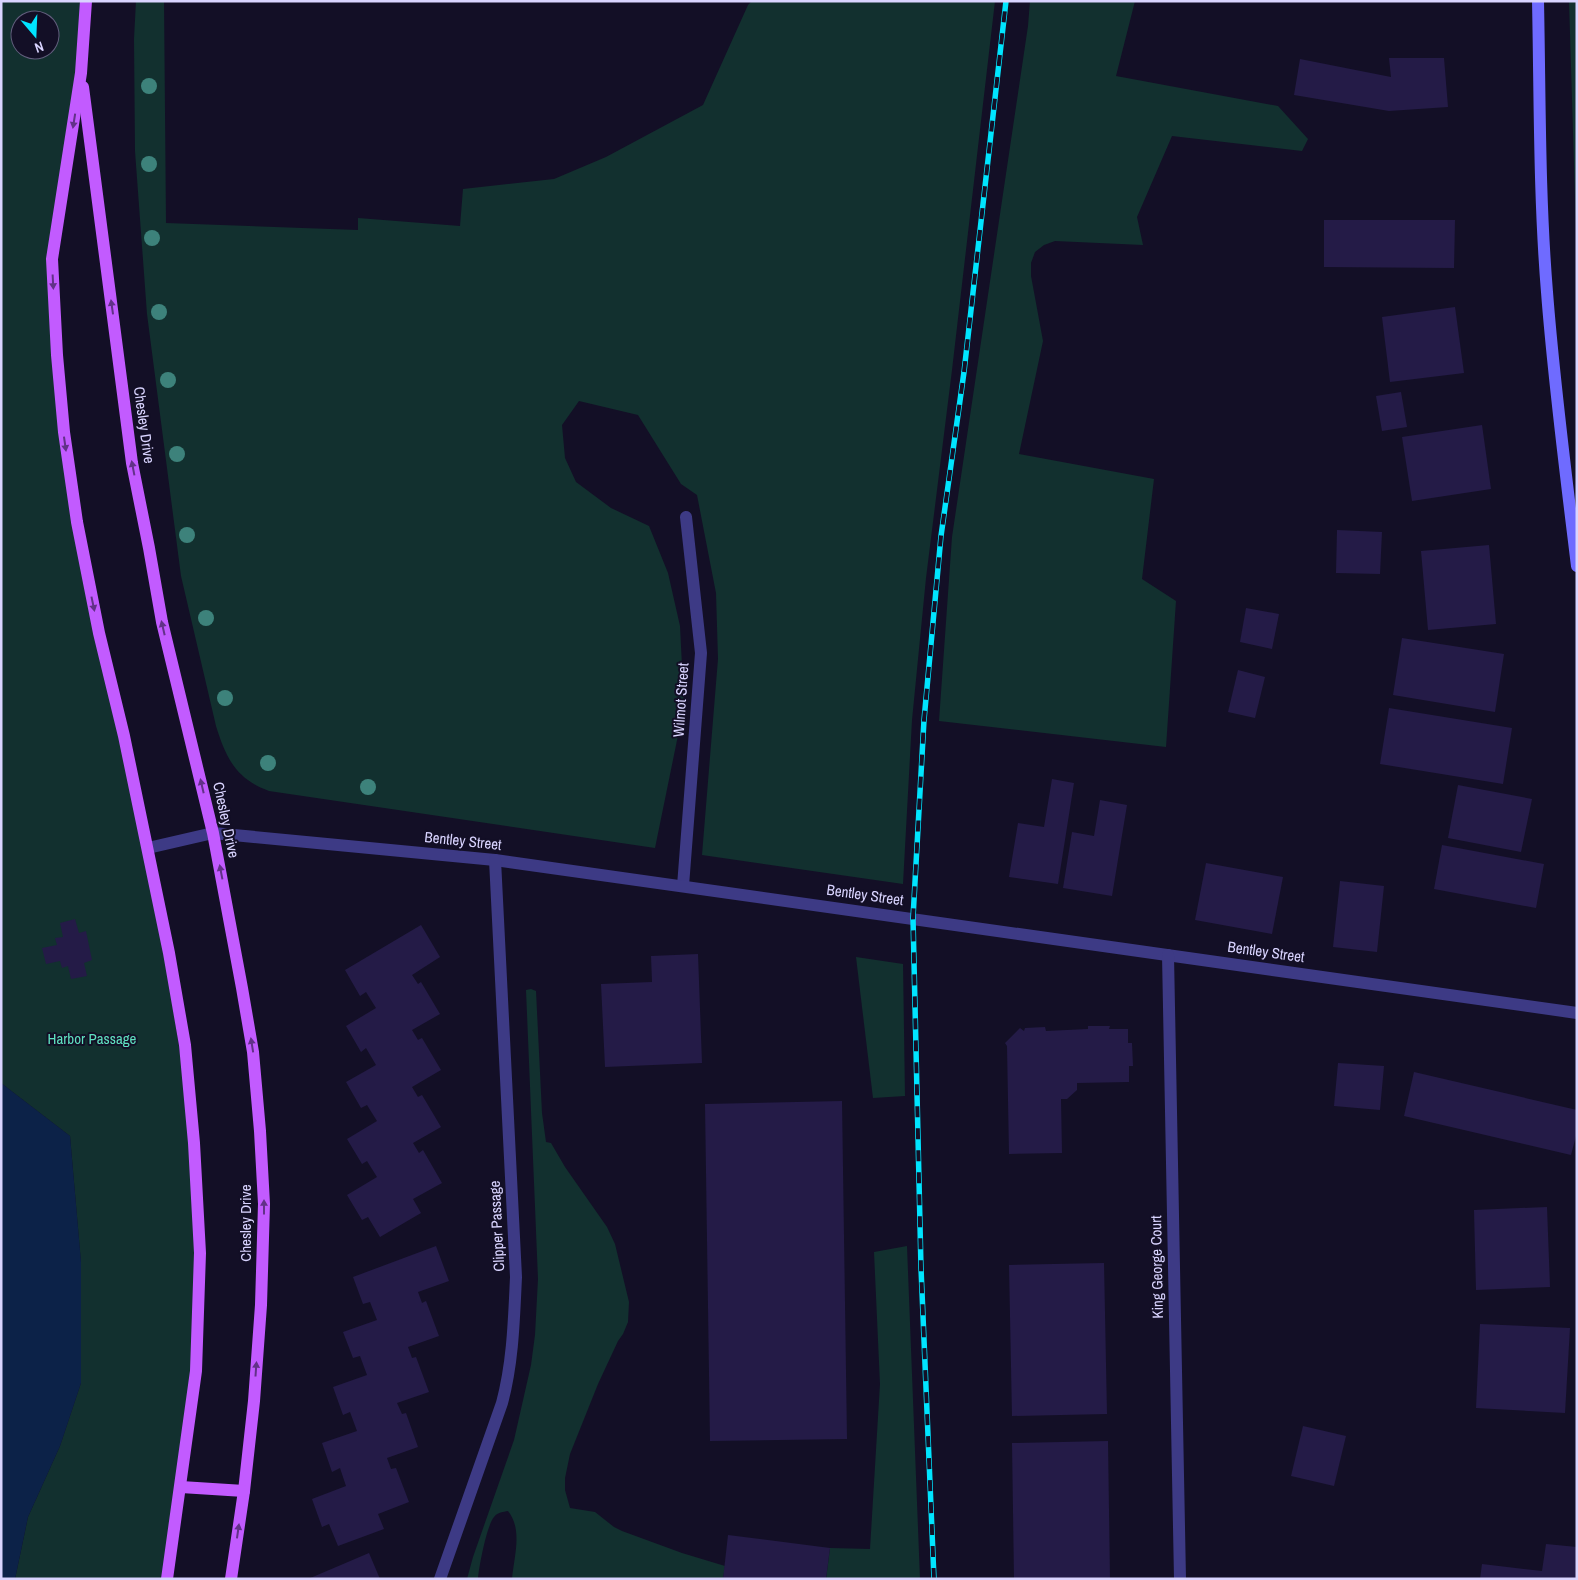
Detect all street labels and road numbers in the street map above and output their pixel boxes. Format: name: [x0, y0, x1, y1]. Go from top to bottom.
street label: Chesley Drive: [129, 385, 160, 465]
street label: Wilmot Street: [667, 661, 694, 738]
street label: Chesley Drive: [208, 780, 245, 860]
street label: Bentley Street: [424, 826, 503, 855]
street label: Bentley Street: [825, 879, 905, 910]
street label: Bentley Street: [1226, 936, 1306, 967]
street label: Clipper Passage: [484, 1180, 509, 1272]
street label: Chesley Drive: [235, 1184, 256, 1262]
street label: King George Court: [1145, 1215, 1168, 1319]

